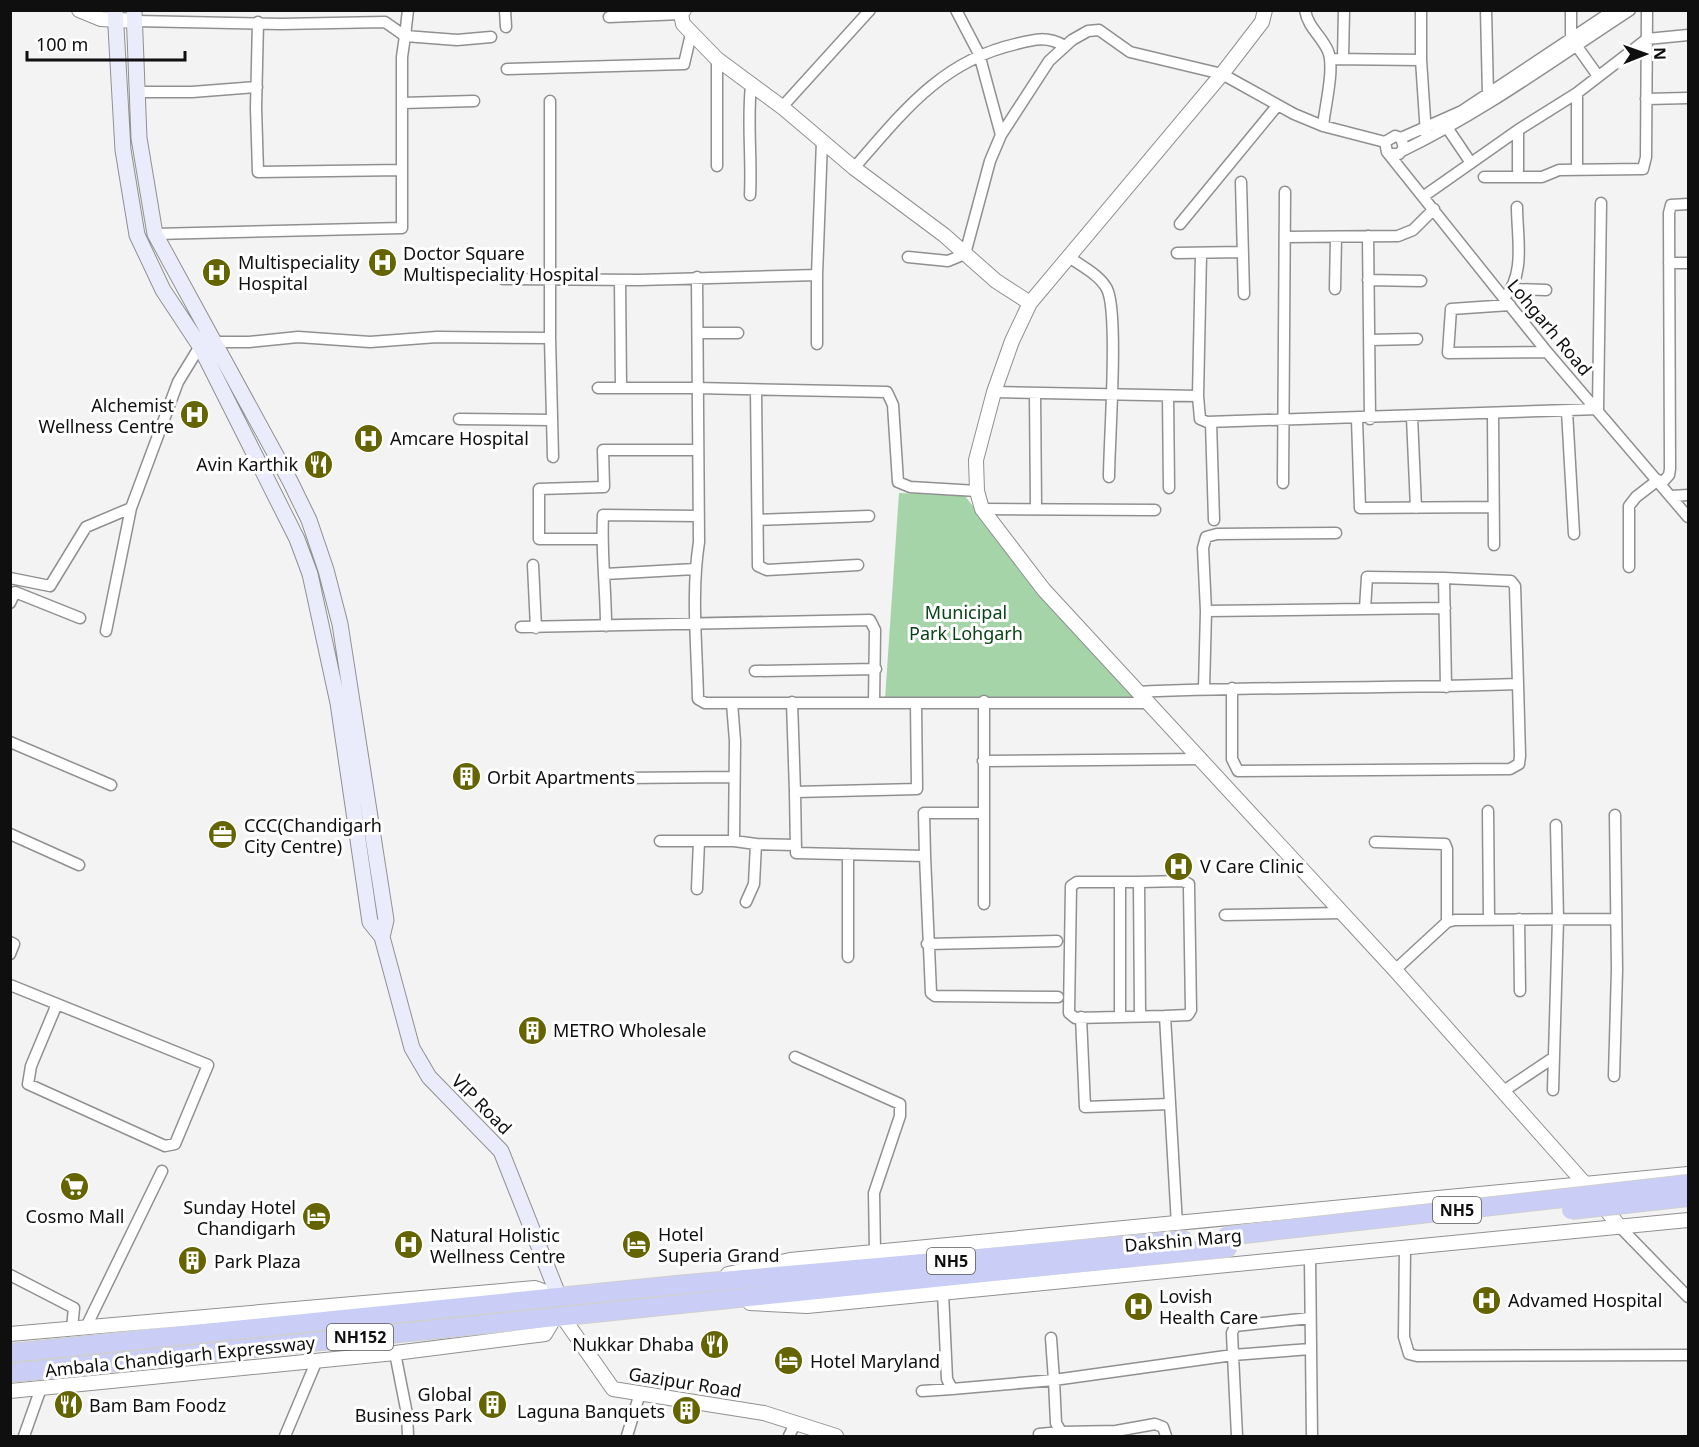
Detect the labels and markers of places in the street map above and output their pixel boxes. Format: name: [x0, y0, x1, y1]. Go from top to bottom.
place label: Doctor Square Multispeciality Hospital: [403, 241, 599, 286]
hospital icon: Doctor Square Multispeciality Hospital: [366, 247, 398, 279]
place label: Multispeciality Hospital: [238, 250, 360, 295]
hospital icon: Multispeciality Hospital: [201, 256, 233, 288]
place label: Alchemist Wellness Centre: [39, 393, 175, 438]
hospital icon: Alchemist Wellness Centre: [179, 399, 211, 431]
hospital icon: Amcare Hospital: [353, 422, 385, 454]
place label: Amcare Hospital: [390, 426, 529, 450]
restaurant icon: Avin Karthik: [303, 448, 335, 480]
place label: Avin Karthik: [196, 452, 298, 476]
building icon: Orbit Apartments: [450, 761, 482, 793]
place label: Orbit Apartments: [487, 765, 635, 789]
place label: CCC(Chandigarh City Centre): [244, 813, 382, 858]
office icon: CCC(Chandigarh City Centre): [207, 819, 239, 851]
hospital icon: V Care Clinic: [1163, 850, 1195, 882]
place label: V Care Clinic: [1200, 854, 1304, 878]
building icon: METRO Wholesale: [516, 1014, 548, 1046]
place label: METRO Wholesale: [553, 1018, 706, 1042]
supermarket icon: Cosmo Mall: [59, 1171, 91, 1203]
place label: Sunday Hotel Chandigarh: [183, 1195, 296, 1240]
hotel icon: Sunday Hotel Chandigarh: [301, 1201, 333, 1233]
place label: Cosmo Mall: [26, 1204, 125, 1228]
place label: Hotel Superia Grand: [658, 1222, 780, 1267]
place label: Natural Holistic Wellness Centre: [430, 1223, 565, 1268]
hotel icon: Hotel Superia Grand: [621, 1228, 653, 1260]
hospital icon: Natural Holistic Wellness Centre: [393, 1229, 425, 1261]
building icon: Park Plaza: [177, 1245, 209, 1277]
place label: Park Plaza: [214, 1249, 301, 1273]
place label: Lovish Health Care: [1159, 1284, 1258, 1329]
hospital icon: Advamed Hospital: [1471, 1284, 1503, 1316]
place label: Advamed Hospital: [1508, 1288, 1662, 1312]
hospital icon: Lovish Health Care: [1122, 1290, 1154, 1322]
restaurant icon: Nukkar Dhaba: [699, 1328, 731, 1360]
place label: Nukkar Dhaba: [572, 1332, 694, 1356]
hotel icon: Hotel Maryland: [773, 1345, 805, 1377]
place label: Hotel Maryland: [810, 1349, 940, 1373]
place label: Global Business Park: [355, 1382, 472, 1427]
building icon: Global Business Park: [477, 1388, 509, 1420]
restaurant icon: Bam Bam Foodz: [52, 1389, 84, 1421]
place label: Bam Bam Foodz: [89, 1393, 226, 1417]
building icon: Laguna Banquets: [670, 1395, 702, 1427]
place label: Laguna Banquets: [517, 1399, 665, 1423]

